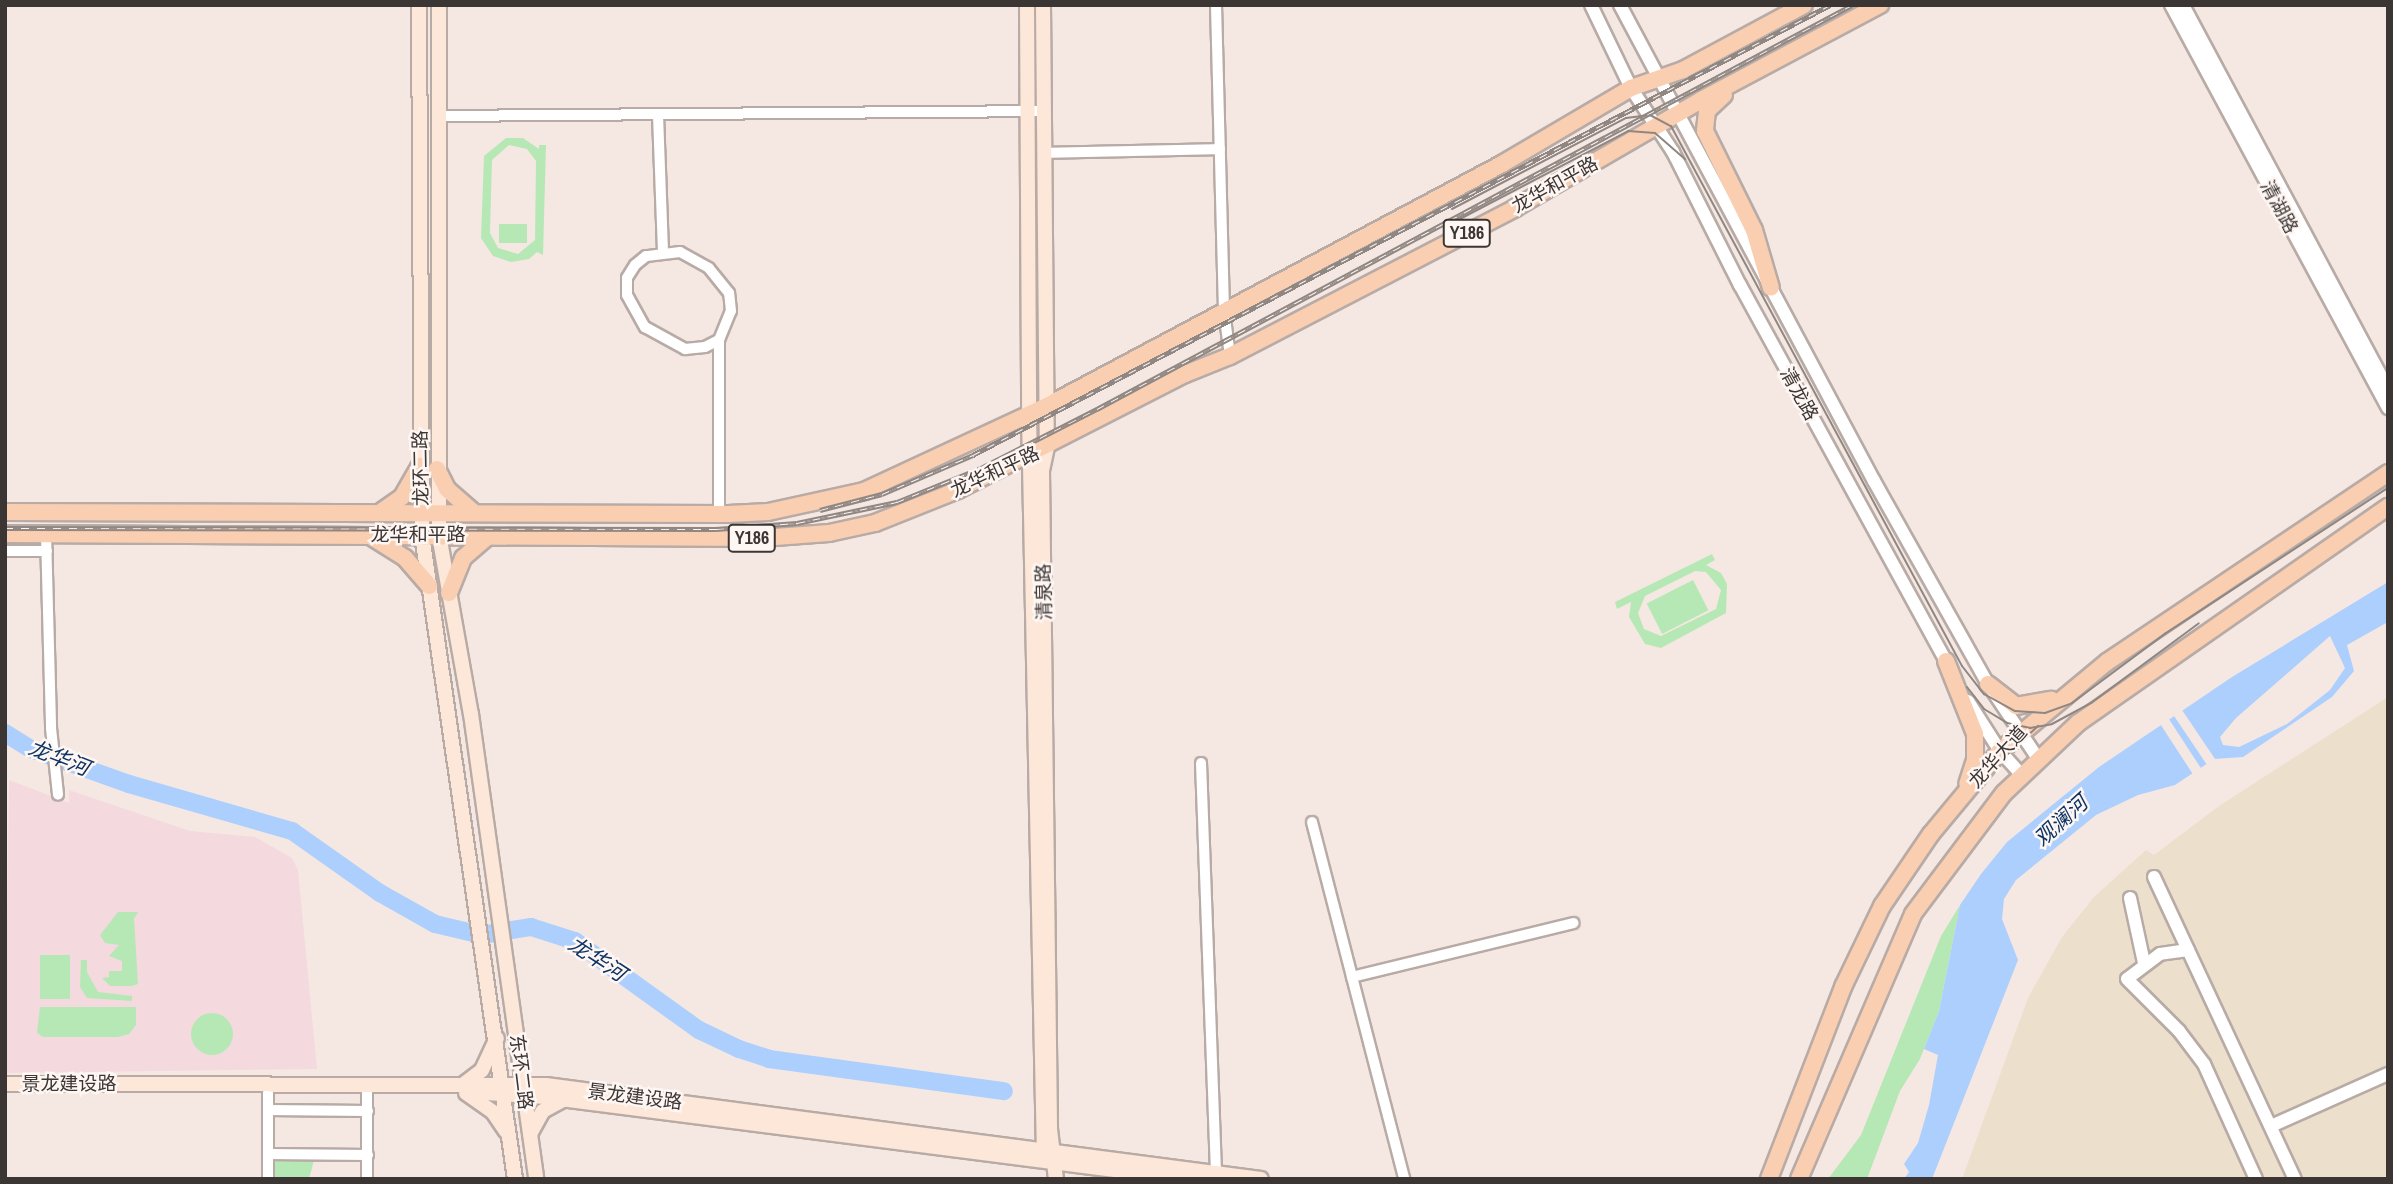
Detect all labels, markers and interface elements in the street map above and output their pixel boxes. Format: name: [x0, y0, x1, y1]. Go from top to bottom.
street label: 龙华和平路: [1508, 152, 1602, 218]
street label: 清湖路: [2256, 176, 2302, 238]
road number: Y186: [1442, 218, 1492, 247]
street label: 清龙路: [1775, 364, 1823, 424]
street label: 龙环二路: [409, 430, 433, 506]
street label: 龙华和平路: [947, 442, 1043, 502]
street label: 龙华和平路: [371, 524, 465, 546]
road number: Y186: [728, 524, 776, 552]
street label: 清泉路: [1032, 563, 1056, 621]
street label: 龙华大道: [1964, 721, 2032, 793]
water label: 龙华河: [25, 735, 93, 781]
water label: 观澜河: [2029, 791, 2093, 851]
water label: 龙华河: [564, 931, 630, 987]
street label: 东环二路: [505, 1033, 537, 1111]
street label: 景龙建设路: [22, 1073, 116, 1095]
street label: 景龙建设路: [586, 1080, 684, 1114]

